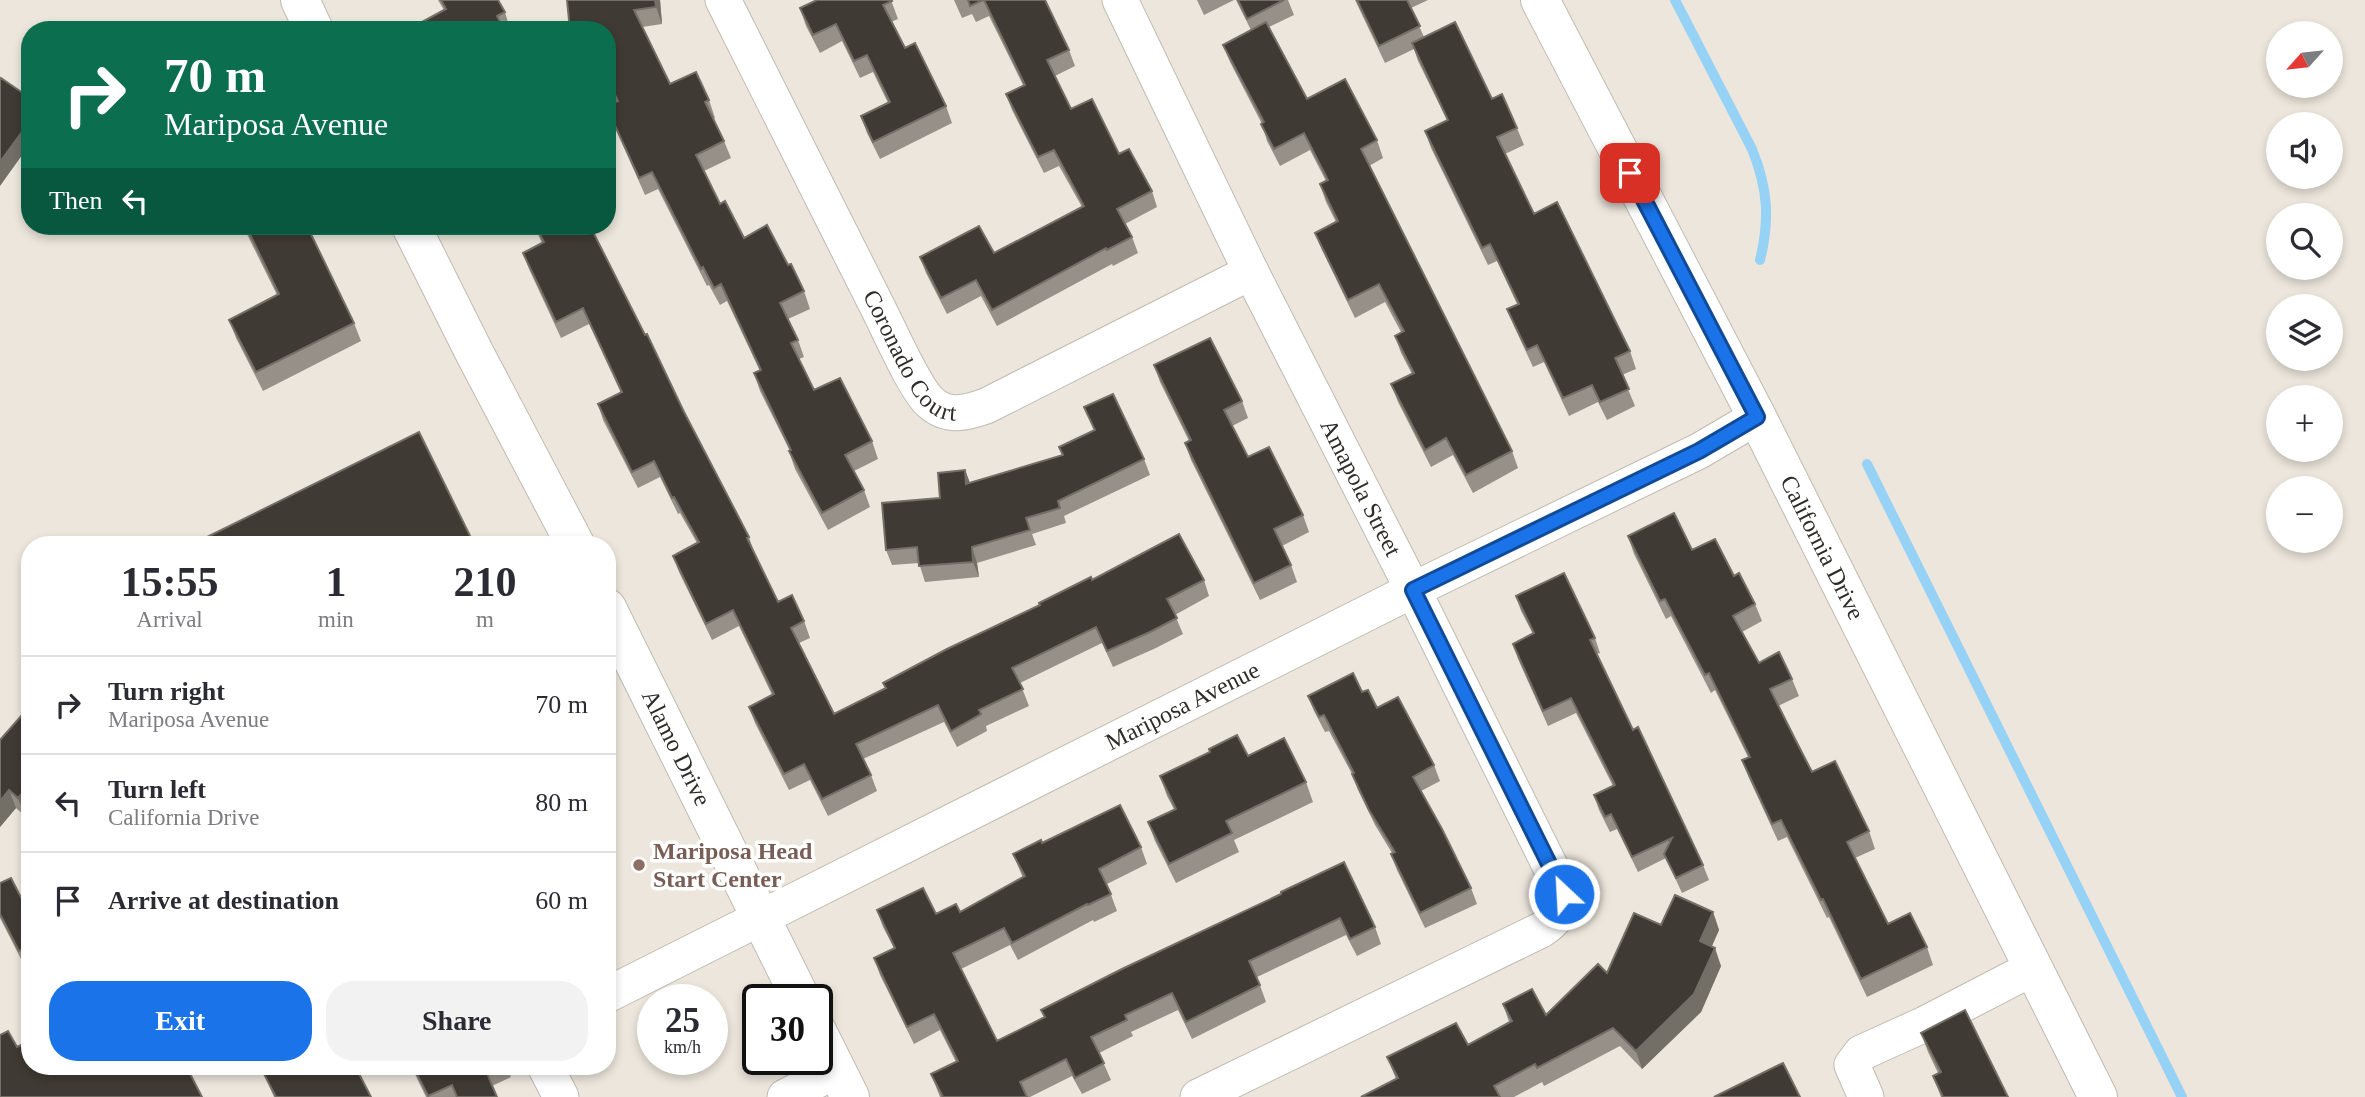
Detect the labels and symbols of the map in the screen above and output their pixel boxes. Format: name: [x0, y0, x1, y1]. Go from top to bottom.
north arrow: [2266, 21, 2343, 98]
pin: [1600, 143, 1660, 203]
street label: Coronado Court: [858, 286, 958, 426]
street label: Amapola Street: [1315, 415, 1407, 561]
street label: California Drive: [1775, 471, 1869, 624]
street label: Mariposa Avenue: [1101, 656, 1263, 755]
street label: Alamo Drive: [637, 686, 716, 810]
place label: Mariposa Head Start Center: [653, 838, 813, 892]
marker: Mariposa Head Start Center: [631, 857, 647, 873]
position arrow: [1527, 857, 1601, 931]
speed limit sign: 30: [742, 984, 833, 1075]

